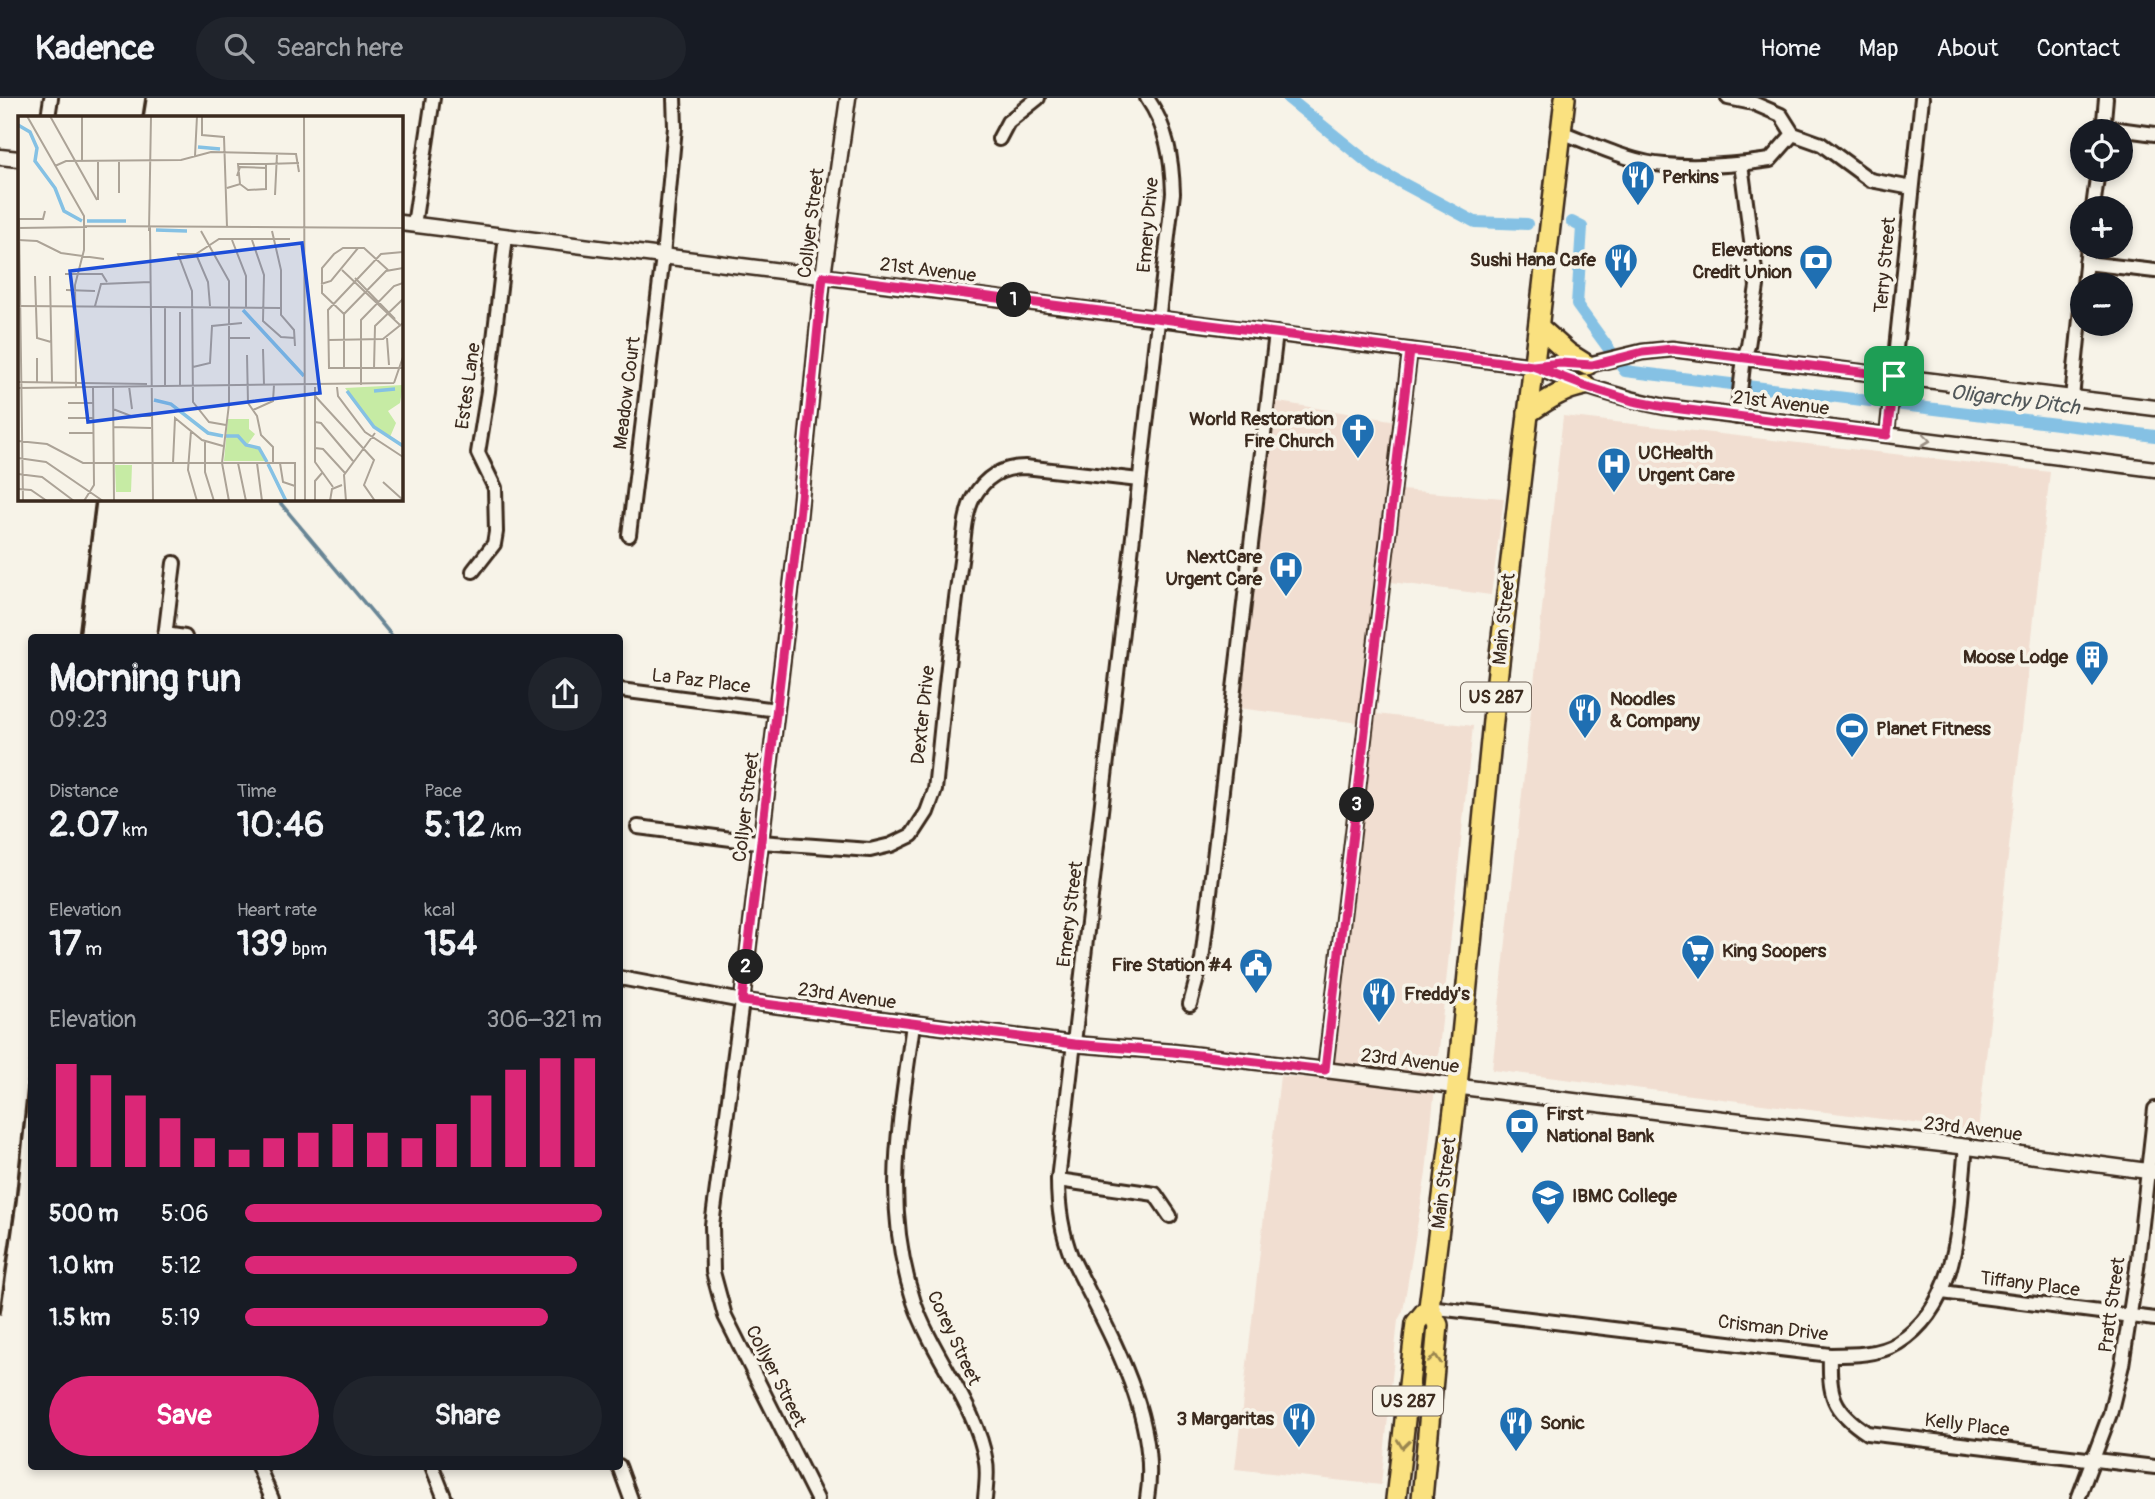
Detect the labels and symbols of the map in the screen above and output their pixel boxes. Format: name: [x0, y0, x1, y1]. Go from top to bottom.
inset map: [18, 116, 402, 500]
restaurant icon: Perkins: [1619, 158, 1657, 207]
place label: Perkins: [1662, 165, 1719, 189]
street label: Collyer Street: [792, 166, 830, 279]
street label: Emery Drive: [1132, 176, 1164, 274]
street label: Terry Street: [1869, 216, 1901, 314]
place label: Elevations Credit Union: [1693, 238, 1792, 284]
restaurant icon: Sushi Hana Cafe: [1602, 241, 1640, 290]
bank icon: Elevations Credit Union: [1797, 242, 1835, 291]
place label: Sushi Hana Cafe: [1470, 248, 1597, 272]
street label: 21st Avenue: [879, 252, 978, 288]
pin: 1: [996, 282, 1032, 318]
street label: Meadow Court: [608, 335, 646, 451]
street label: Estes Lane: [450, 341, 486, 431]
pin: [1864, 346, 1924, 406]
water label: Oligarchy Ditch: [1949, 379, 2082, 421]
street label: 21st Avenue: [1732, 385, 1831, 421]
place label: World Restoration Fire Church: [1189, 407, 1334, 453]
church icon: World Restoration Fire Church: [1339, 411, 1377, 460]
one-way arrow: [1921, 433, 1932, 448]
place label: UCHealth Urgent Care: [1638, 441, 1735, 487]
hospital icon: UCHealth Urgent Care: [1595, 445, 1633, 494]
place label: NextCare Urgent Care: [1165, 545, 1263, 591]
hospital icon: NextCare Urgent Care: [1267, 549, 1305, 598]
street label: Main Street: [1487, 572, 1521, 666]
building icon: Moose Lodge: [2073, 638, 2111, 687]
place label: Moose Lodge: [1963, 645, 2069, 669]
street label: La Paz Place: [650, 663, 752, 699]
street label: Dexter Drive: [906, 664, 940, 766]
road number: US 287: [1461, 682, 1531, 712]
place label: Noodles & Company: [1610, 687, 1701, 733]
restaurant icon: Noodles & Company: [1566, 691, 1604, 740]
sports icon: Planet Fitness: [1833, 710, 1871, 759]
place label: Planet Fitness: [1876, 717, 1991, 741]
street label: Collyer Street: [727, 750, 765, 863]
pin: 3: [1340, 788, 1374, 822]
street label: Emery Street: [1052, 859, 1088, 968]
supermarket icon: King Soopers: [1679, 932, 1717, 981]
place label: King Soopers: [1722, 939, 1827, 963]
public building icon: Fire Station #4: [1237, 946, 1275, 995]
pin: 2: [728, 950, 764, 984]
place label: Fire Station #4: [1111, 953, 1232, 977]
restaurant icon: Freddy's: [1360, 975, 1398, 1024]
street label: 23rd Avenue: [796, 977, 898, 1015]
place label: Freddy's: [1404, 982, 1470, 1006]
street label: 23rd Avenue: [1359, 1043, 1461, 1079]
place label: First National Bank: [1546, 1102, 1655, 1148]
bank icon: First National Bank: [1503, 1106, 1541, 1155]
street label: 23rd Avenue: [1922, 1111, 2024, 1147]
street label: Main Street: [1426, 1135, 1462, 1230]
school or university icon: IBMC College: [1529, 1177, 1567, 1226]
place label: IBMC College: [1572, 1184, 1678, 1208]
street label: Pratt Street: [2093, 1255, 2131, 1354]
street label: Tiffany Place: [1979, 1266, 2082, 1302]
street label: Corey Street: [922, 1287, 986, 1389]
street label: Crisman Drive: [1716, 1309, 1830, 1347]
street label: Collyer Street: [740, 1321, 812, 1431]
one-way arrow: [1427, 1353, 1442, 1364]
road number: US 287: [1373, 1386, 1443, 1416]
restaurant icon: 3 Margaritas: [1280, 1400, 1318, 1449]
restaurant icon: Sonic: [1497, 1404, 1535, 1453]
place label: 3 Margaritas: [1176, 1407, 1274, 1431]
street label: Kelly Place: [1923, 1408, 2011, 1442]
place label: Sonic: [1540, 1411, 1585, 1435]
one-way arrow: [1395, 1438, 1410, 1450]

